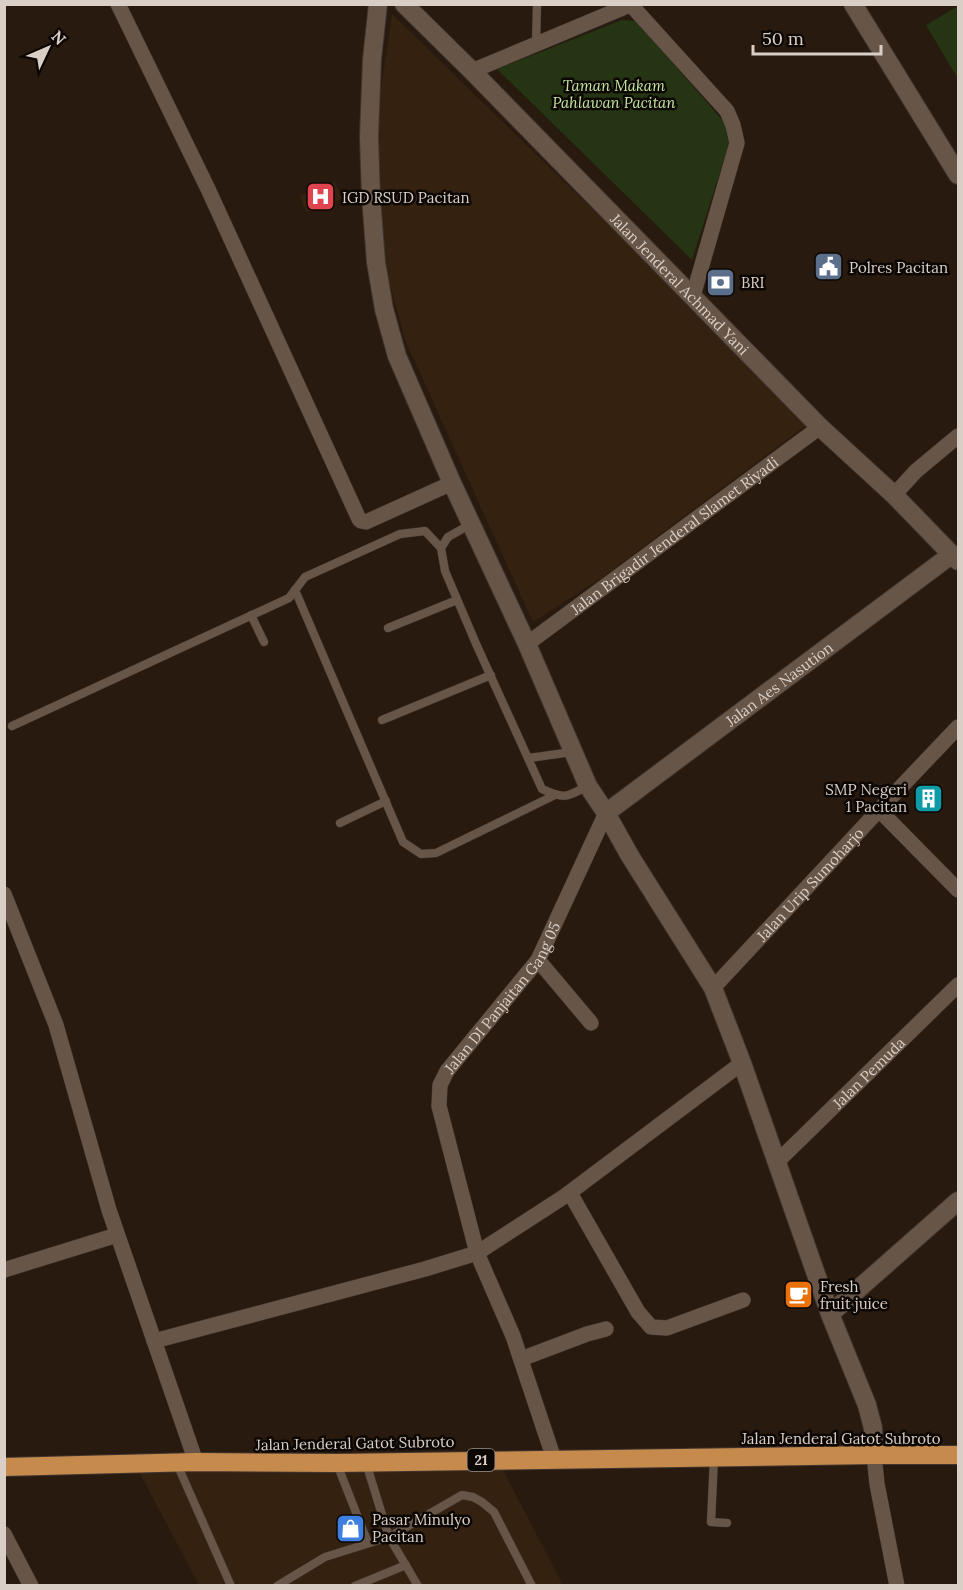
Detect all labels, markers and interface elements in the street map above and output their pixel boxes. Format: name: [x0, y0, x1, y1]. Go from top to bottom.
north arrow: [18, 18, 78, 78]
scale bar: [753, 18, 880, 56]
text: N: [47, 26, 70, 49]
text: 50 m: [762, 27, 804, 50]
park label: Taman Makam Pahlawan Pacitan: [552, 76, 676, 112]
hospital icon: IGD RSUD Pacitan: [305, 181, 337, 213]
place label: IGD RSUD Pacitan: [342, 188, 470, 207]
street label: Jalan Jenderal Achmad Yani: [606, 208, 753, 358]
public building icon: Polres Pacitan: [812, 251, 844, 283]
place label: Polres Pacitan: [849, 258, 948, 277]
bank icon: BRI: [704, 266, 736, 298]
place label: BRI: [741, 273, 765, 292]
street label: Jalan Brigadir Jenderal Slamet Riyadi: [566, 452, 782, 619]
street label: Jalan Aes Nasution: [721, 637, 836, 731]
place label: SMP Negeri 1 Pacitan: [825, 780, 907, 816]
building icon: SMP Negeri 1 Pacitan: [912, 782, 944, 814]
street label: Jalan Urip Sumoharjo: [752, 823, 868, 946]
street label: Jalan DI Panjaitan Gang 05: [439, 919, 564, 1078]
street label: Jalan Pemuda: [827, 1033, 909, 1113]
place label: Fresh fruit juice: [820, 1277, 888, 1313]
cafe icon: Fresh fruit juice: [783, 1279, 815, 1311]
street label: Jalan Jenderal Gatot Subroto: [740, 1429, 941, 1448]
street label: Jalan Jenderal Gatot Subroto: [254, 1432, 455, 1454]
road number: 21: [468, 1449, 494, 1471]
place label: Pasar Minulyo Pacitan: [372, 1510, 471, 1546]
shop icon: Pasar Minulyo Pacitan: [335, 1512, 367, 1544]

